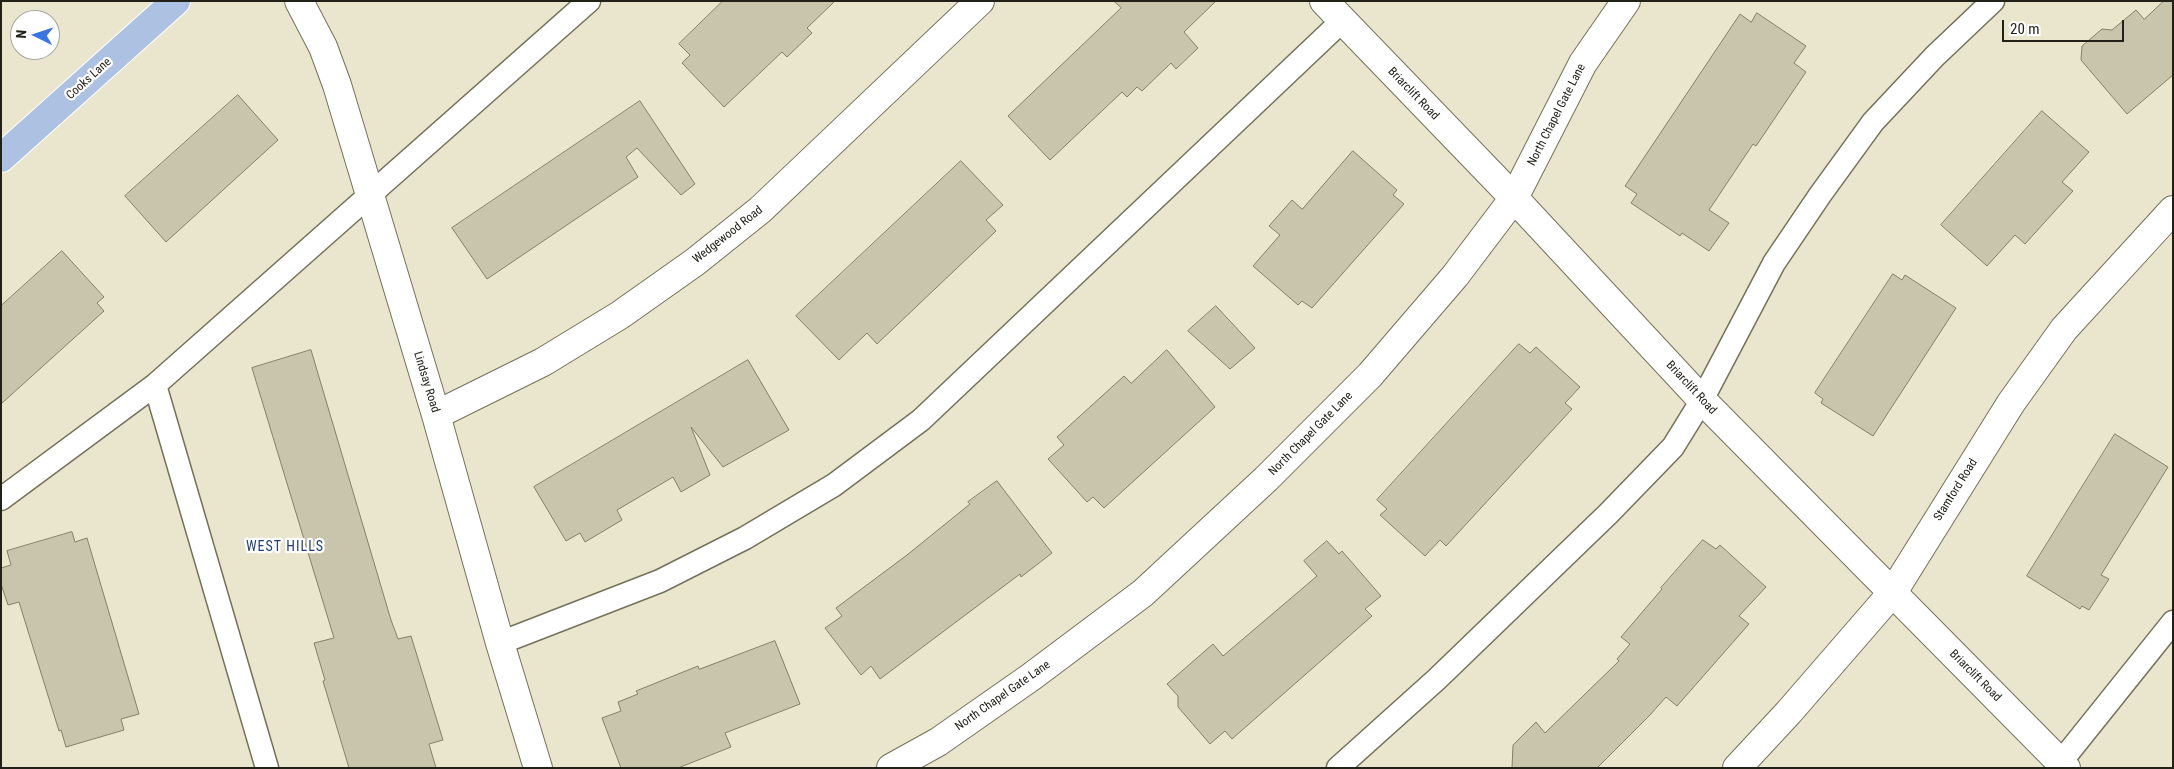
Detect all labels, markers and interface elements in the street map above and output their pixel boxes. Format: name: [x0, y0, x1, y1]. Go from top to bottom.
north arrow: [10, 10, 60, 60]
scale bar: [2004, 10, 2126, 42]
text: 20 m: [2010, 20, 2040, 38]
text: N: [13, 29, 29, 39]
street label: Cooks Lane: [64, 55, 114, 103]
street label: North Chapel Gate Lane: [1525, 62, 1589, 168]
street label: Briarclift Road: [1384, 65, 1442, 123]
street label: Wedgewood Road: [690, 203, 766, 267]
street label: Lindsay Road: [410, 350, 442, 414]
street label: Briarclift Road: [1663, 358, 1719, 418]
street label: North Chapel Gate Lane: [1266, 389, 1356, 479]
street label: Stamford Road: [1931, 456, 1981, 524]
district label: WEST HILLS: [245, 539, 325, 555]
street label: Briarclift Road: [1946, 647, 2004, 705]
street label: North Chapel Gate Lane: [953, 658, 1053, 734]

